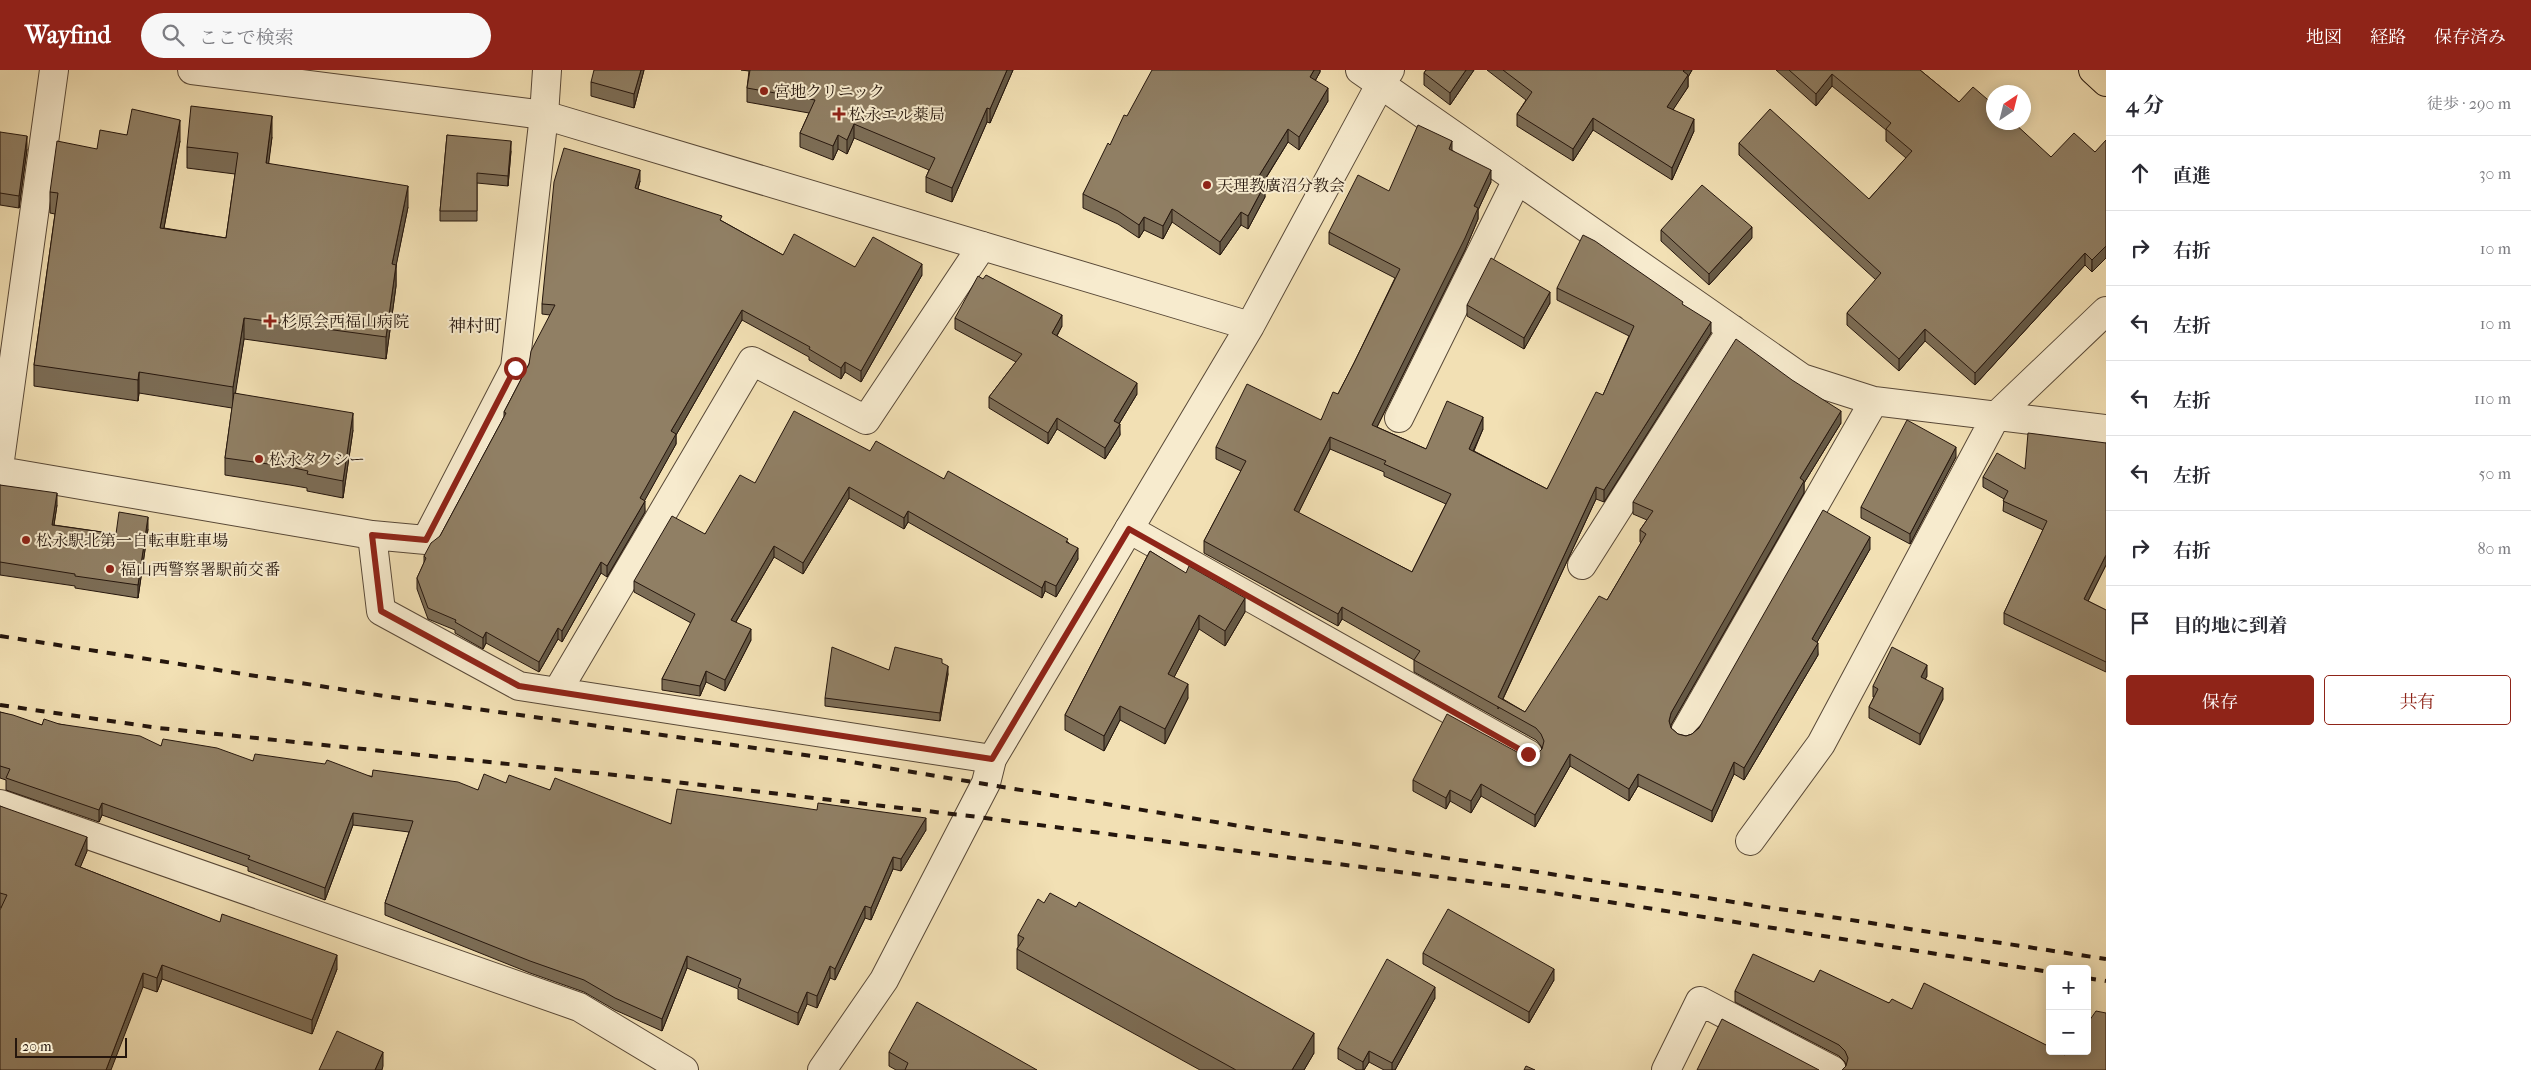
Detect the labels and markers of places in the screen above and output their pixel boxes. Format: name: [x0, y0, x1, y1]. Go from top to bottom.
place label: 宮地クリニック: [774, 82, 885, 101]
marker: 宮地クリニック: [758, 85, 770, 97]
place label: 松永エル薬局: [849, 105, 945, 124]
marker: 松永エル薬局: [833, 108, 845, 120]
place label: 天理教廣沼分教会: [1217, 176, 1345, 195]
marker: 天理教廣沼分教会: [1201, 179, 1213, 191]
place label: 杉原会西福山病院: [281, 312, 409, 331]
marker: 杉原会西福山病院: [263, 314, 277, 328]
place label: 松永タクシー: [269, 450, 365, 469]
marker: 松永タクシー: [253, 453, 265, 465]
place label: 松永駅北第一自転車駐車場: [36, 531, 228, 550]
marker: 松永駅北第一自転車駐車場: [20, 534, 32, 546]
place label: 福山西警察署駅前交番: [120, 560, 280, 579]
marker: 福山西警察署駅前交番: [104, 563, 116, 575]

